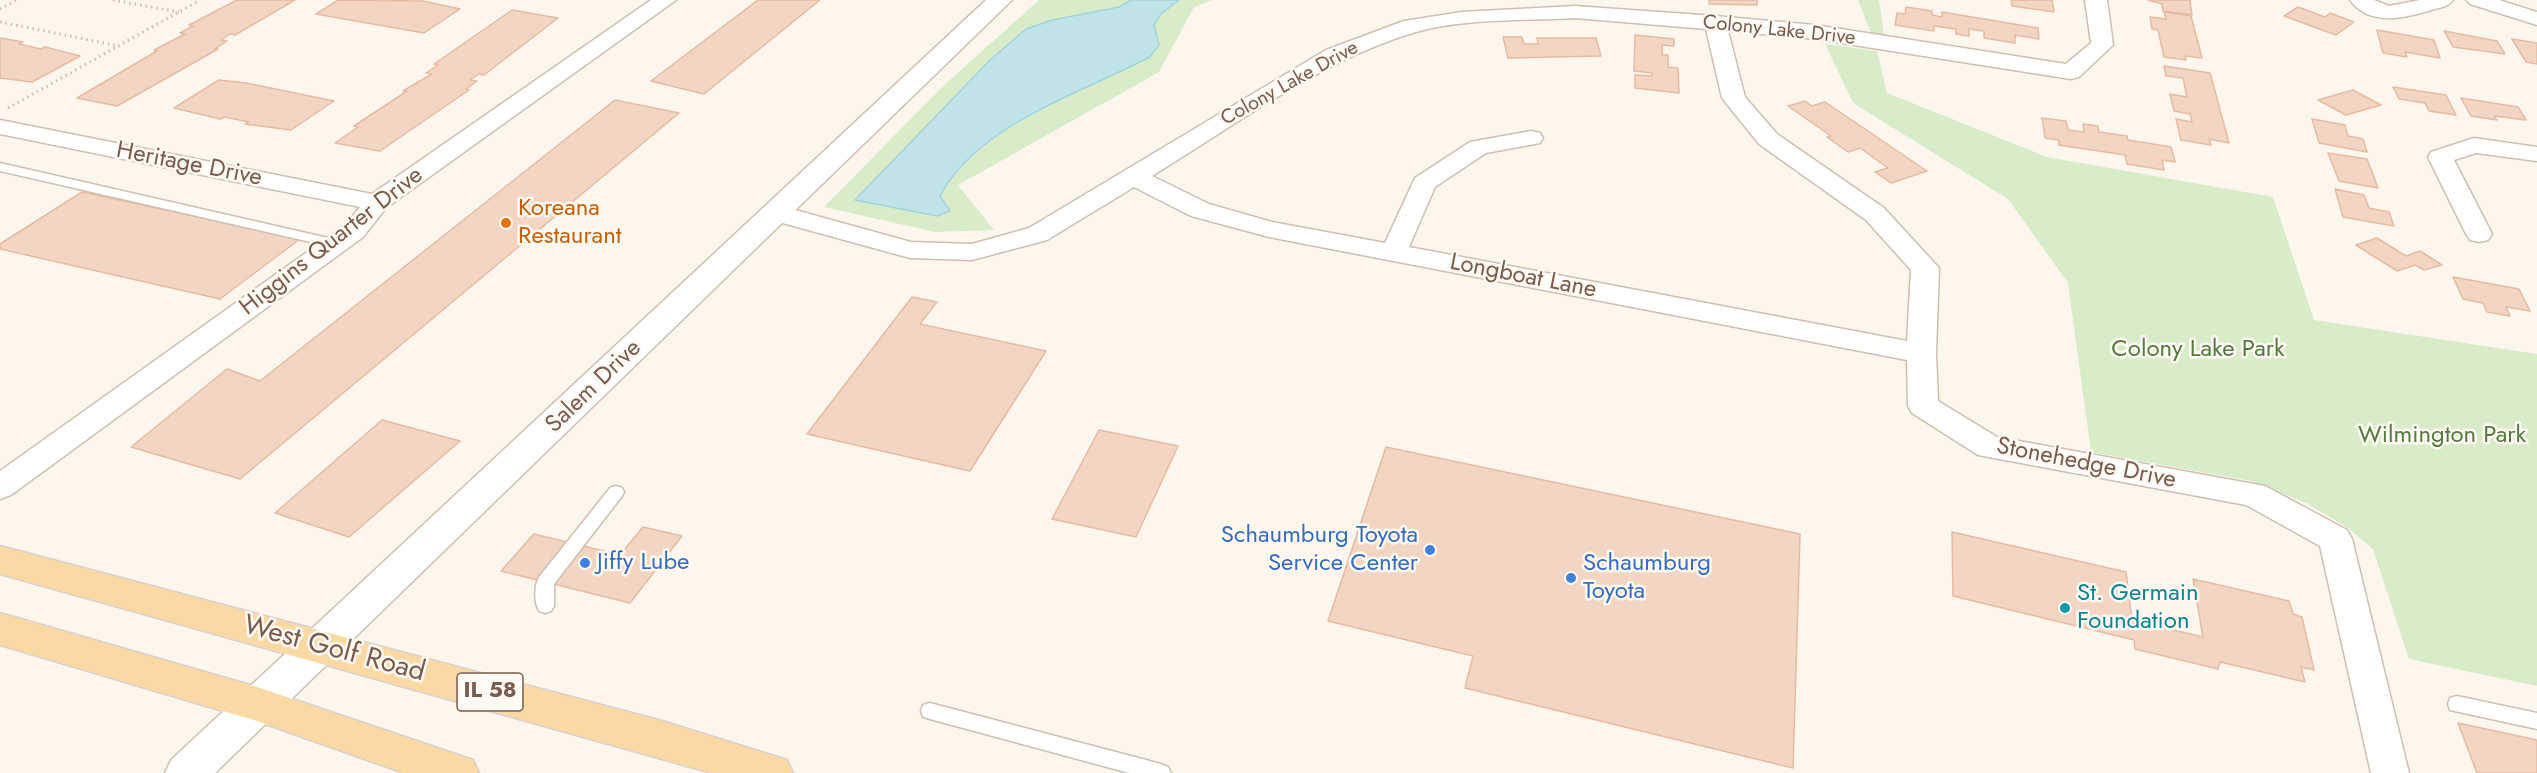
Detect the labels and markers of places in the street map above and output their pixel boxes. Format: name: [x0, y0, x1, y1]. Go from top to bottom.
place label: Koreana Restaurant: [518, 195, 622, 251]
marker: Koreana Restaurant: [499, 216, 513, 230]
place label: Schaumburg Toyota Service Center: [1221, 522, 1418, 578]
marker: Schaumburg Toyota Service Center: [1423, 543, 1437, 557]
place label: Jiffy Lube: [597, 549, 689, 577]
place label: Schaumburg Toyota: [1583, 550, 1711, 606]
marker: Jiffy Lube: [578, 556, 592, 570]
marker: Schaumburg Toyota: [1564, 571, 1578, 585]
place label: St. Germain Foundation: [2077, 580, 2199, 636]
marker: St. Germain Foundation: [2058, 601, 2072, 615]

